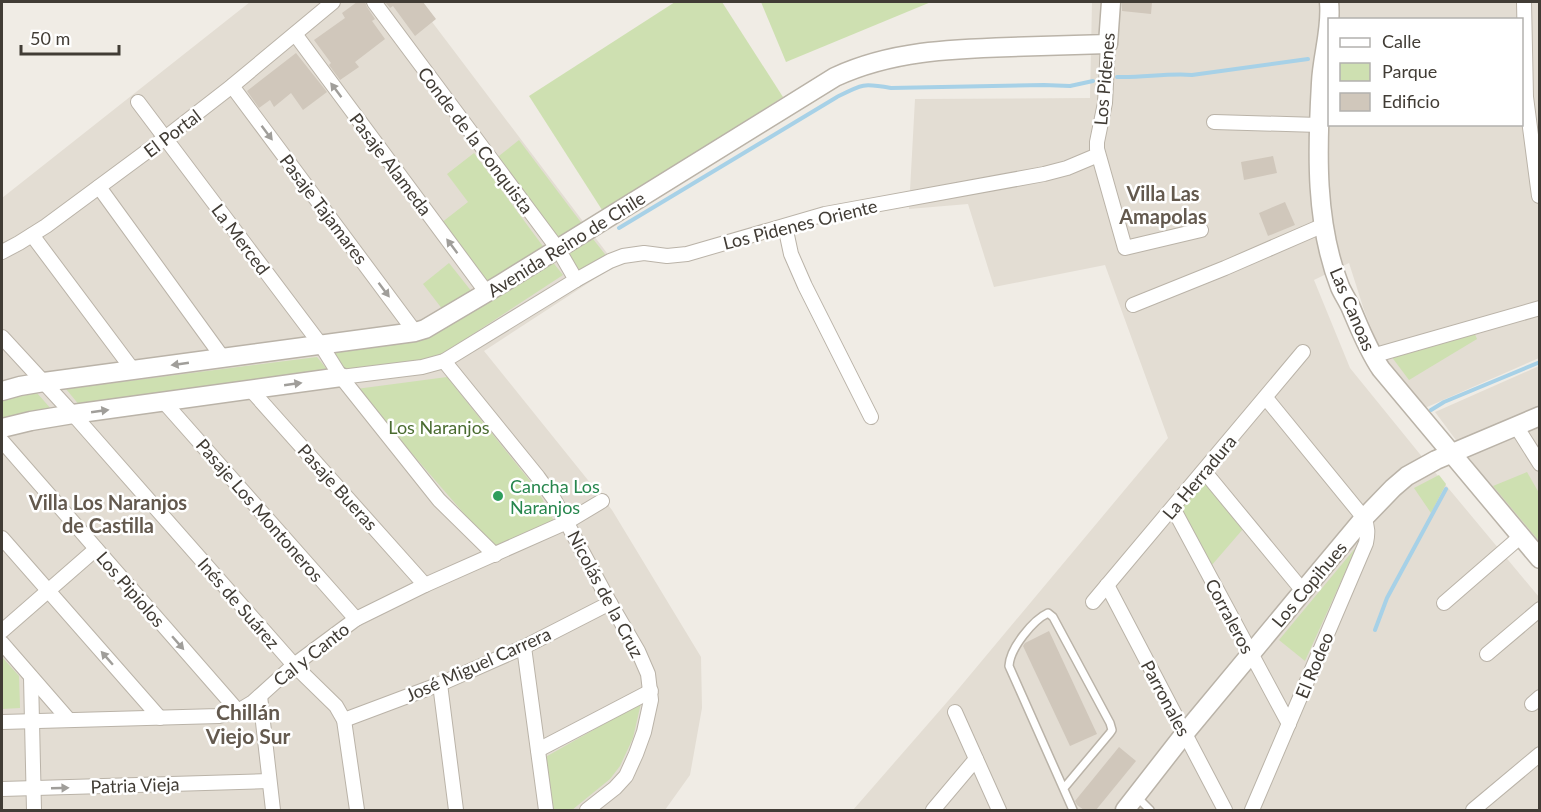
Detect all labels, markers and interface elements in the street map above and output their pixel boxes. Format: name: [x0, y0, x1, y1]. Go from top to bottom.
scale bar: [21, 18, 118, 56]
legend: [1328, 18, 1523, 126]
text: 50 m: [30, 27, 70, 49]
text: Calle: [1382, 30, 1421, 52]
street label: Los Pidenes: [1089, 31, 1119, 126]
text: Parque: [1382, 60, 1437, 82]
street label: Conde de la Conquista: [414, 62, 538, 218]
one-way arrow: [330, 82, 342, 97]
text: Edificio: [1382, 90, 1440, 112]
street label: El Portal: [139, 104, 205, 162]
street label: Pasaje Alameda: [345, 108, 437, 220]
one-way arrow: [261, 126, 273, 141]
street label: Pasaje Tajamares: [275, 150, 373, 269]
district label: Villa Las Amapolas: [1118, 181, 1207, 228]
street label: Avenida Reino de Chile: [483, 187, 649, 301]
street label: Los Pidenes Oriente: [721, 194, 879, 254]
street label: La Merced: [207, 199, 275, 279]
one-way arrow: [446, 239, 458, 255]
street label: Las Canoas: [1326, 264, 1381, 354]
one-way arrow: [377, 282, 389, 297]
one-way arrow: [170, 359, 189, 368]
one-way arrow: [284, 379, 303, 388]
one-way arrow: [91, 406, 110, 415]
park label: Los Naranjos: [388, 416, 490, 438]
street label: La Herradura: [1157, 430, 1241, 524]
street label: Pasaje Los Montoneros: [192, 434, 328, 586]
street label: Pasaje Bueras: [293, 439, 383, 535]
place label: Cancha Los Naranjos: [510, 475, 600, 518]
marker: Cancha Los Naranjos: [491, 489, 505, 503]
district label: Villa Los Naranjos de Castilla: [28, 490, 187, 537]
street label: Nicolás de la Cruz: [563, 527, 649, 661]
street label: Los Copihues: [1267, 537, 1351, 631]
street label: Los Pipiolos: [92, 547, 170, 632]
street label: Inés de Suárez: [193, 553, 285, 653]
street label: Corraleros: [1201, 575, 1259, 657]
street label: Cal y Canto: [269, 618, 353, 690]
street label: José Miguel Carrera: [402, 622, 554, 706]
street label: El Rodeo: [1290, 629, 1338, 701]
one-way arrow: [171, 635, 184, 650]
one-way arrow: [101, 650, 114, 666]
street label: Parronales: [1137, 656, 1195, 740]
district label: Chillán Viejo Sur: [205, 699, 290, 748]
street label: Patria Vieja: [90, 772, 180, 798]
one-way arrow: [50, 783, 69, 792]

